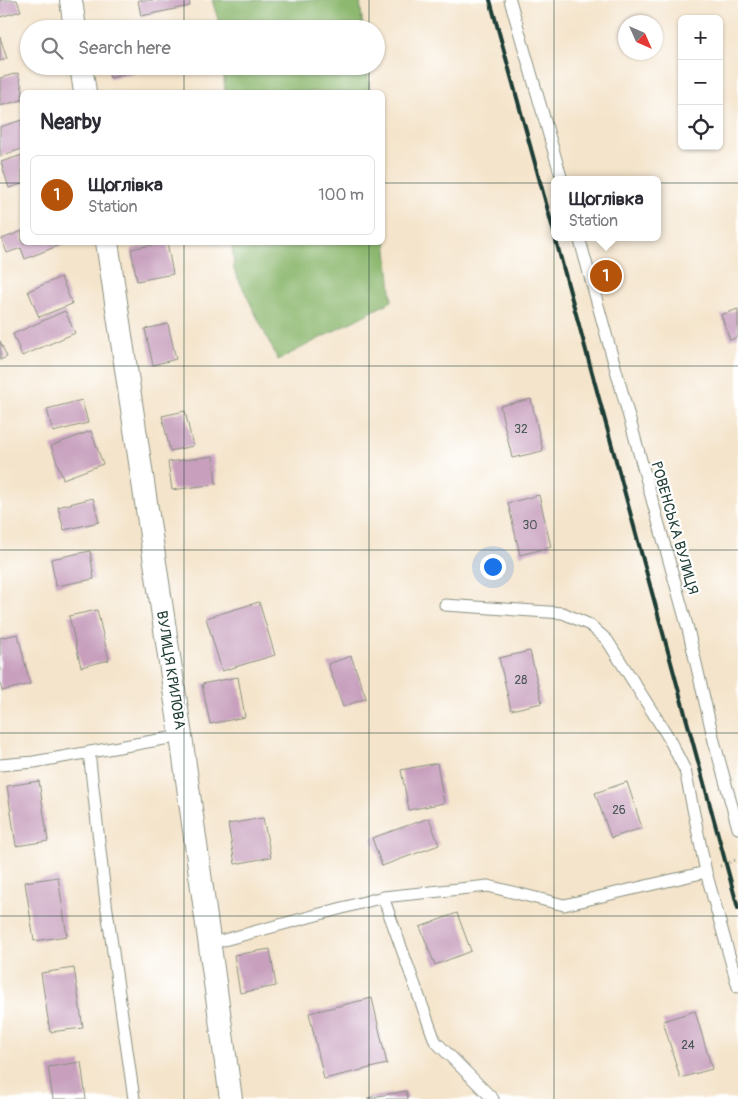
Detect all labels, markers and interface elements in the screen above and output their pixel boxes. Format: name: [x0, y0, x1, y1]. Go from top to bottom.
north arrow: [618, 15, 663, 60]
map controls: [678, 15, 723, 150]
button: +: [678, 15, 723, 60]
search box: [20, 20, 385, 75]
icon: search: [38, 34, 66, 62]
text: Search here: [78, 36, 171, 60]
button: −: [678, 60, 723, 105]
button: locate: [678, 105, 723, 150]
text: Nearby: [40, 109, 101, 136]
text: Щоглівка: [88, 173, 163, 197]
popup: [551, 176, 661, 241]
text: 1: [54, 185, 60, 205]
text: 100 m: [318, 185, 364, 205]
text: Щоглівка: [569, 187, 643, 211]
text: Station: [88, 197, 138, 217]
text: Station: [569, 211, 618, 231]
pin: 1: [590, 257, 622, 295]
house number: 32: [514, 422, 528, 437]
street label: РОВЕНСЬКА ВУЛИЦЯ: [646, 459, 703, 597]
house number: 30: [523, 518, 537, 533]
your location: [480, 554, 506, 580]
street label: ВУЛИЦЯ КРИЛОВА: [152, 609, 189, 731]
house number: 28: [515, 673, 527, 688]
house number: 26: [612, 803, 626, 818]
house number: 24: [681, 1038, 695, 1053]

